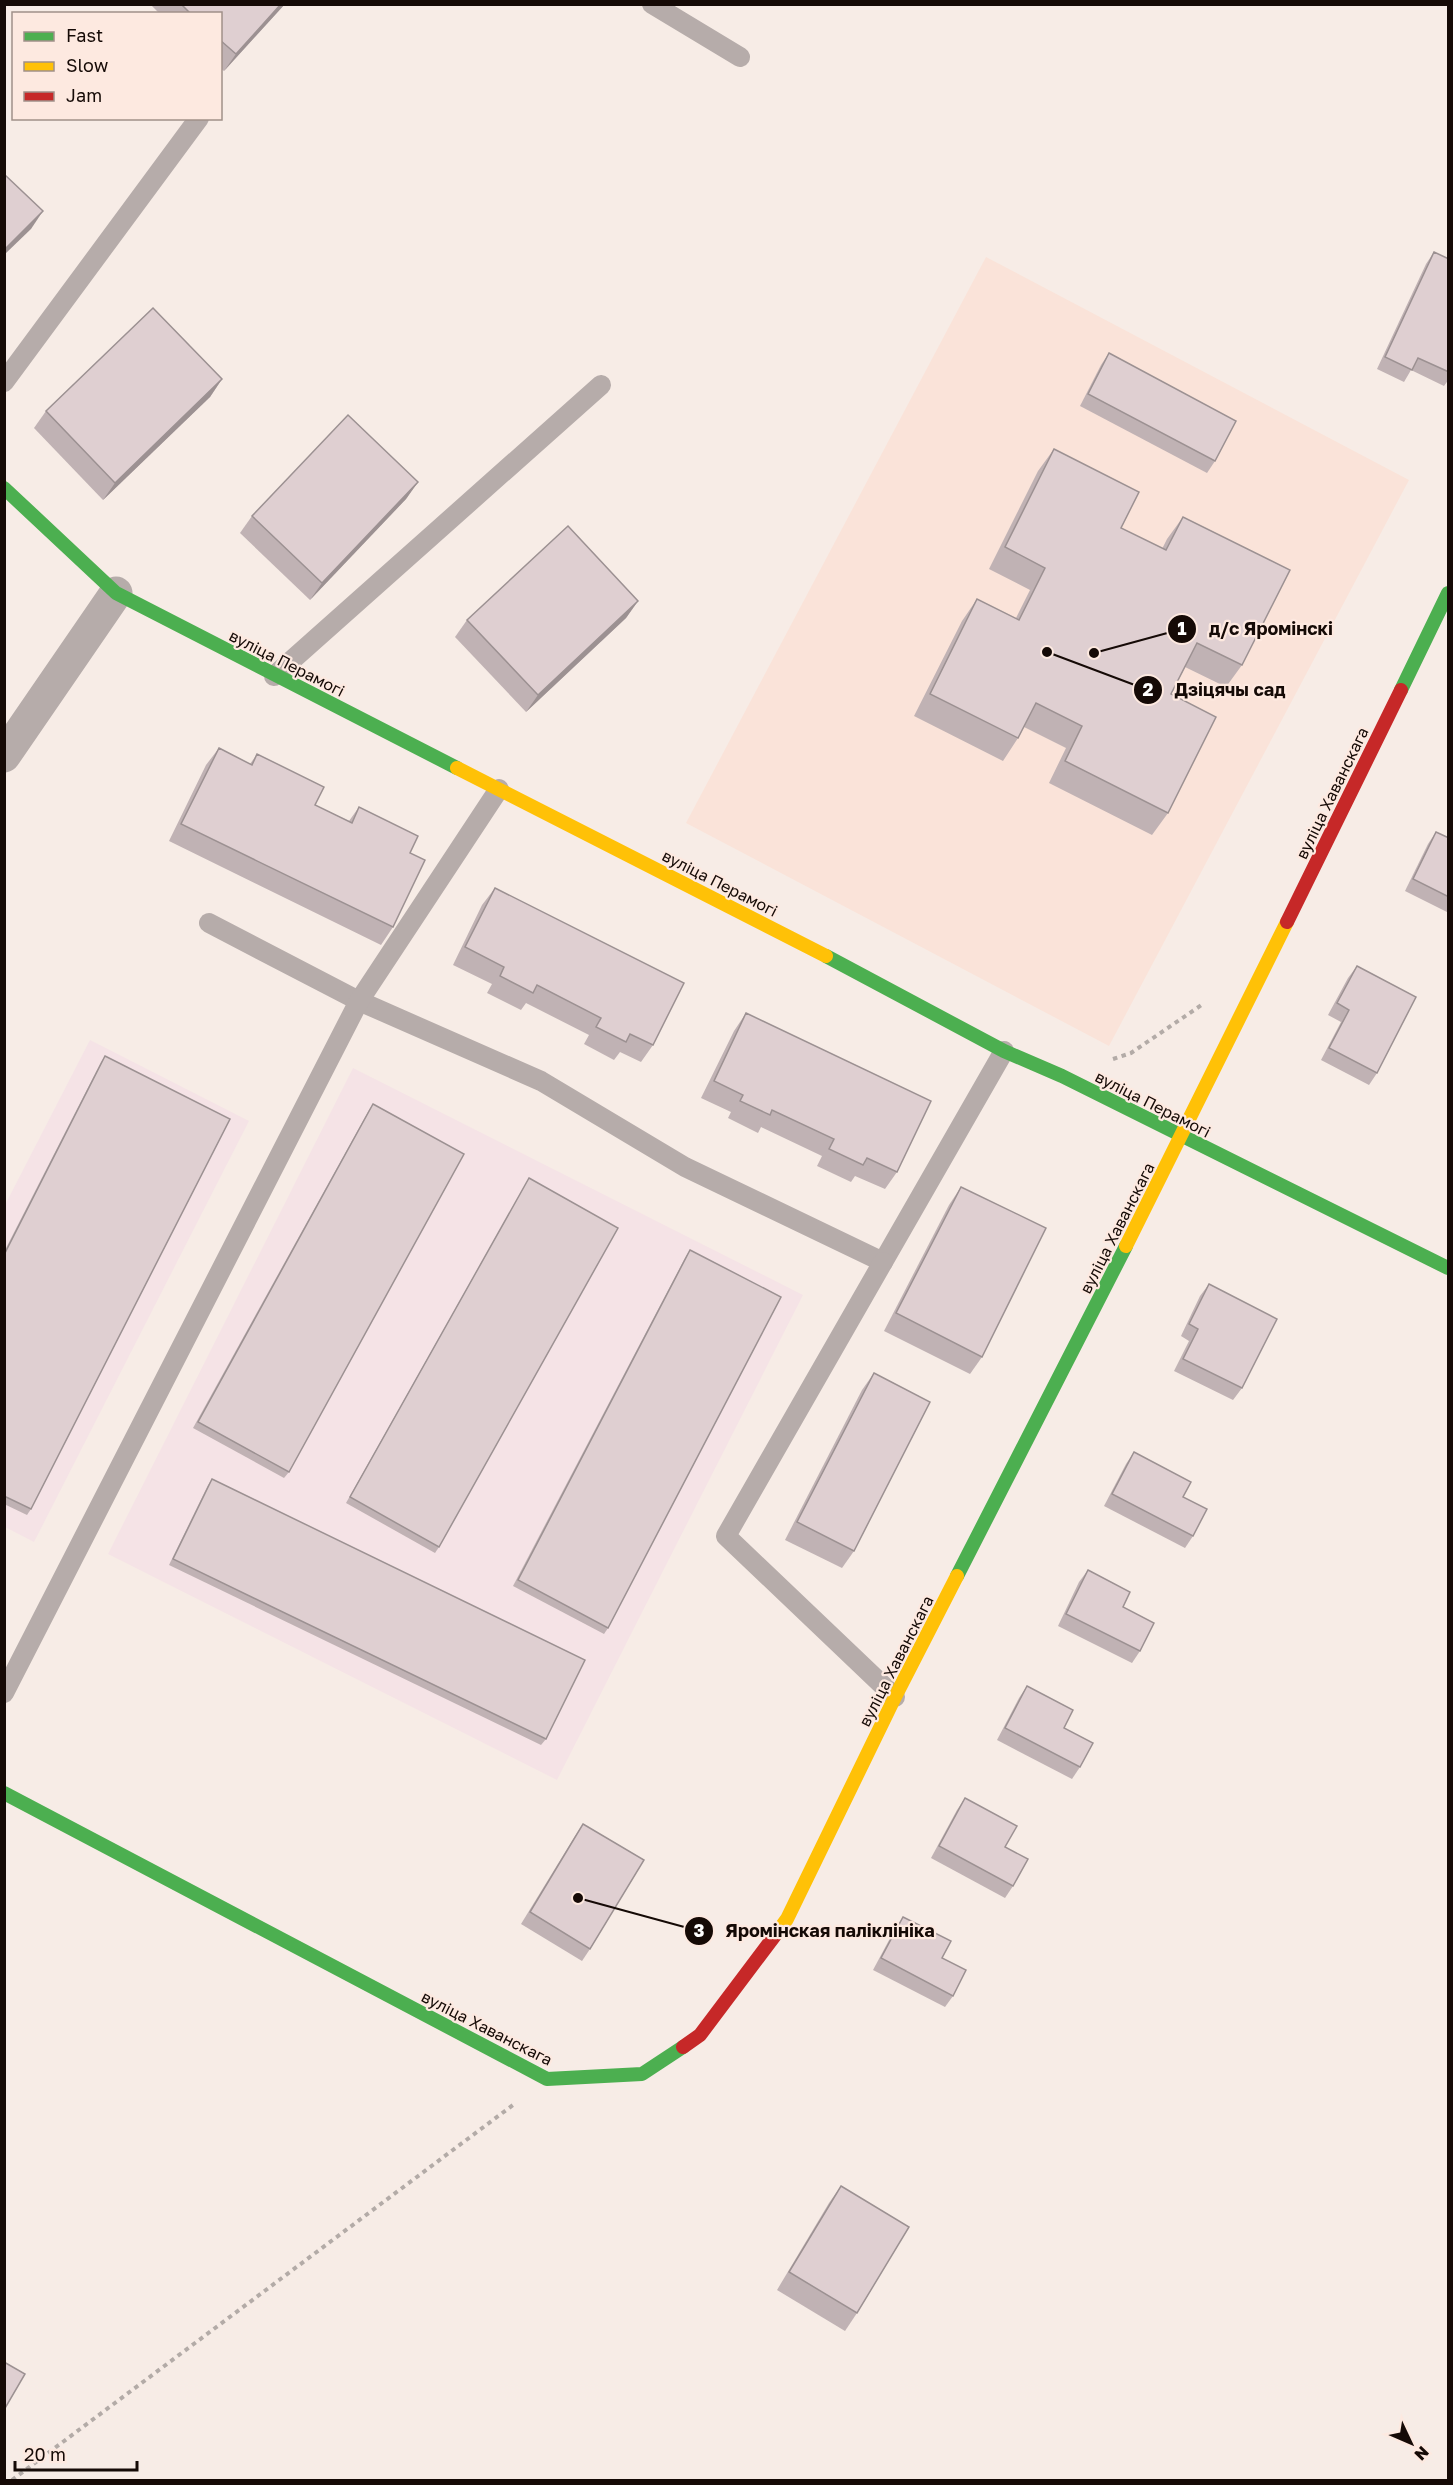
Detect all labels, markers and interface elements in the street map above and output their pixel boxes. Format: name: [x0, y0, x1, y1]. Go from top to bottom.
legend: [12, 12, 222, 120]
text: Fast: [66, 24, 103, 46]
text: Slow: [66, 54, 109, 76]
text: Jam: [66, 84, 102, 106]
callout: д/с Яромінскі: [1167, 611, 1344, 647]
text: 1: [1177, 617, 1187, 639]
text: д/с Яромінскі: [1209, 617, 1333, 639]
street label: вуліца Перамогі: [226, 625, 348, 701]
callout: Дзіцячы сад: [1133, 672, 1298, 708]
text: 2: [1143, 678, 1154, 700]
text: Дзіцячы сад: [1174, 678, 1286, 700]
street label: вуліца Хаванскага: [1291, 724, 1373, 862]
street label: вуліца Перамогі: [659, 845, 781, 921]
street label: вуліца Перамогі: [1092, 1066, 1214, 1142]
street label: вуліца Хаванскага: [1075, 1159, 1159, 1297]
street label: вуліца Хаванскага: [854, 1592, 938, 1730]
callout: Яромінская паліклініка: [684, 1913, 947, 1949]
text: 3: [694, 1919, 705, 1941]
text: Яромінская паліклініка: [725, 1919, 935, 1941]
street label: вуліца Хаванскага: [418, 1986, 556, 2070]
north arrow: [1381, 2413, 1441, 2473]
scale bar: [15, 2434, 136, 2472]
text: N: [1410, 2442, 1433, 2465]
text: 20 m: [24, 2443, 66, 2465]

